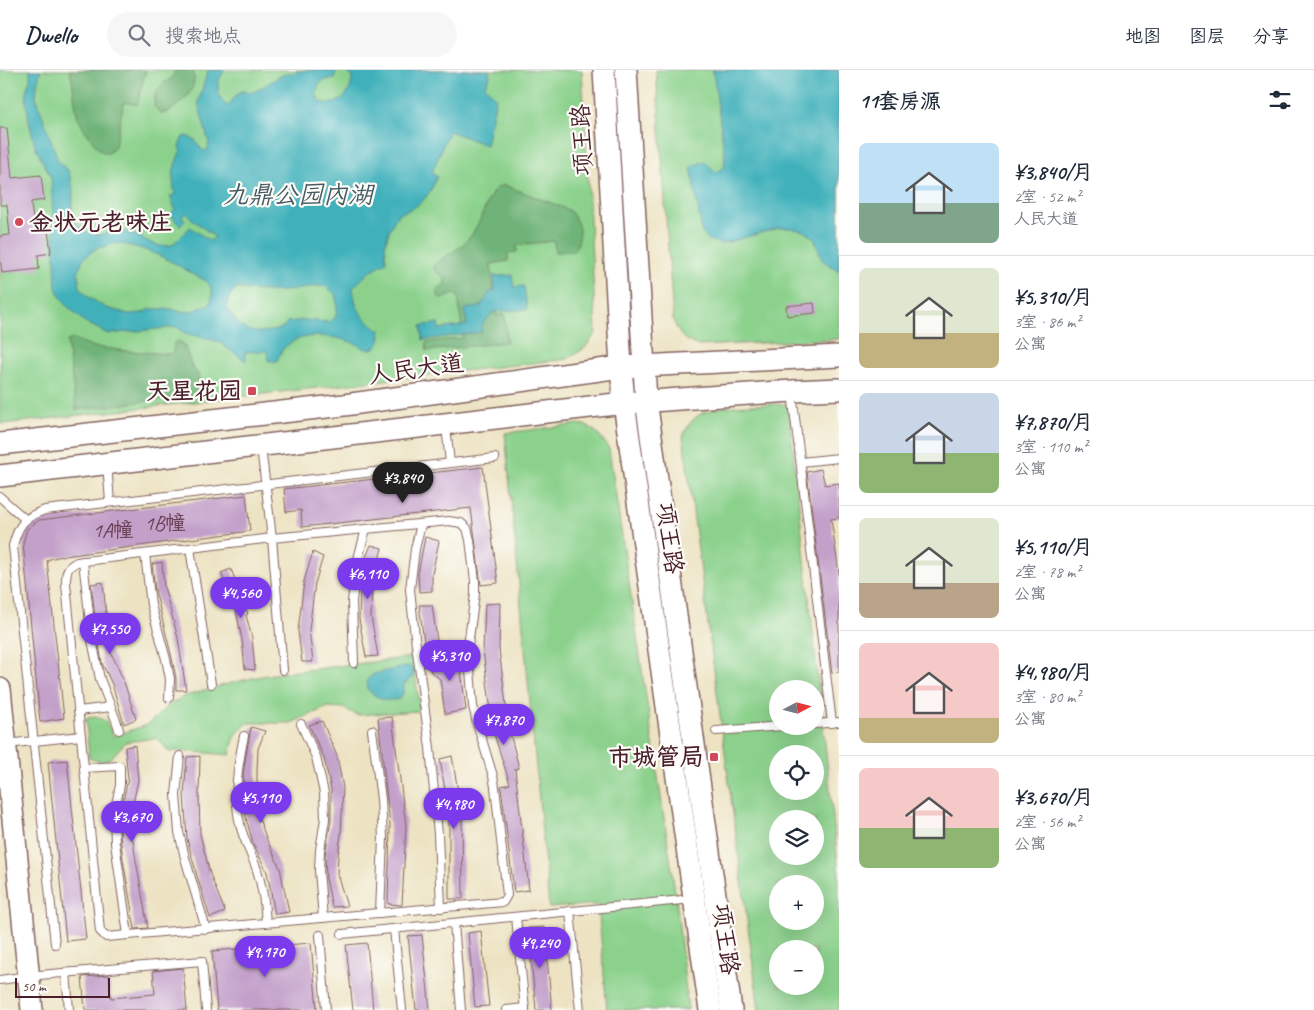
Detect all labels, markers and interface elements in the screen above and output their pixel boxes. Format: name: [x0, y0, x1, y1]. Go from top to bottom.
search box: [107, 12, 457, 57]
text: Dwello: [25, 20, 77, 50]
icon: search: [125, 21, 153, 49]
text: 搜索地点: [165, 24, 241, 48]
text: 地图: [1125, 25, 1161, 47]
text: 图层: [1189, 25, 1225, 47]
text: 分享: [1253, 25, 1289, 47]
icon: filters: [1266, 86, 1294, 114]
text: 11套房源: [859, 88, 941, 114]
street label: 项王路: [565, 103, 599, 177]
text: ¥3,840/月: [1014, 159, 1093, 185]
icon: home: [899, 163, 959, 223]
water label: 九鼎公园内湖: [223, 179, 376, 211]
text: 2室 · 52 m²: [1014, 187, 1080, 207]
place label: 金状元老味庄: [29, 207, 173, 237]
text: 人民大道: [1014, 209, 1078, 229]
marker: 金状元老味庄: [13, 216, 25, 228]
text: ¥5,310/月: [1014, 284, 1093, 310]
icon: home: [899, 288, 959, 348]
text: 3室 · 86 m²: [1014, 312, 1080, 332]
text: 公寓: [1014, 334, 1046, 354]
street label: 人民大道: [366, 347, 466, 391]
place label: 天星花园: [146, 376, 242, 406]
marker: 天星花园: [246, 385, 258, 397]
text: ¥7,870/月: [1014, 409, 1093, 435]
icon: home: [899, 413, 959, 473]
text: 3室 · 110 m²: [1014, 437, 1088, 457]
text: 公寓: [1014, 459, 1046, 479]
pin: ¥3,840: [362, 462, 444, 504]
text: ¥3,840: [383, 468, 423, 488]
street label: 项王路: [650, 500, 690, 576]
house number: 1B幢: [144, 510, 186, 536]
house number: 1A幢: [93, 517, 134, 543]
text: ¥5,110/月: [1014, 534, 1093, 560]
icon: home: [899, 538, 959, 598]
pin: ¥6,110: [327, 558, 409, 600]
text: 2室 · 78 m²: [1014, 562, 1080, 582]
text: ¥6,110: [348, 564, 388, 584]
pin: ¥4,560: [200, 576, 282, 619]
text: ¥4,560: [221, 583, 261, 603]
text: 公寓: [1014, 584, 1046, 604]
pin: ¥7,550: [69, 612, 151, 655]
text: ¥7,550: [91, 619, 129, 639]
pin: ¥5,310: [409, 640, 491, 682]
text: ¥5,310: [431, 646, 469, 666]
text: ¥4,980/月: [1014, 659, 1093, 685]
icon: home: [899, 663, 959, 723]
north arrow: [769, 680, 824, 735]
map controls: [769, 680, 824, 995]
text: 3室 · 80 m²: [1014, 687, 1080, 707]
pin: ¥7,870: [463, 704, 545, 746]
text: 公寓: [1014, 709, 1046, 729]
text: ¥7,870: [484, 710, 524, 730]
place label: 市城管局: [608, 742, 704, 772]
button: locate: [769, 745, 824, 800]
marker: 市城管局: [708, 751, 720, 763]
pin: ¥5,110: [220, 782, 302, 824]
text: ¥3,670/月: [1014, 784, 1094, 810]
text: ¥5,110: [242, 788, 280, 808]
pin: ¥4,980: [413, 788, 495, 830]
icon: home: [899, 788, 959, 848]
text: ¥4,980: [435, 794, 473, 814]
pin: ¥3,670: [91, 800, 173, 843]
text: ¥3,670: [112, 807, 152, 827]
button: layers: [769, 810, 824, 865]
text: 2室 · 56 m²: [1014, 812, 1080, 832]
text: 公寓: [1014, 834, 1046, 854]
button: +: [769, 875, 824, 930]
street label: 项王路: [706, 901, 746, 977]
pin: ¥9,240: [499, 926, 581, 969]
text: ¥9,240: [521, 933, 559, 953]
pin: ¥9,170: [224, 936, 306, 978]
button: −: [769, 940, 824, 995]
text: ¥9,170: [246, 942, 284, 962]
scale bar: [15, 975, 110, 998]
text: 50 m: [22, 978, 46, 995]

